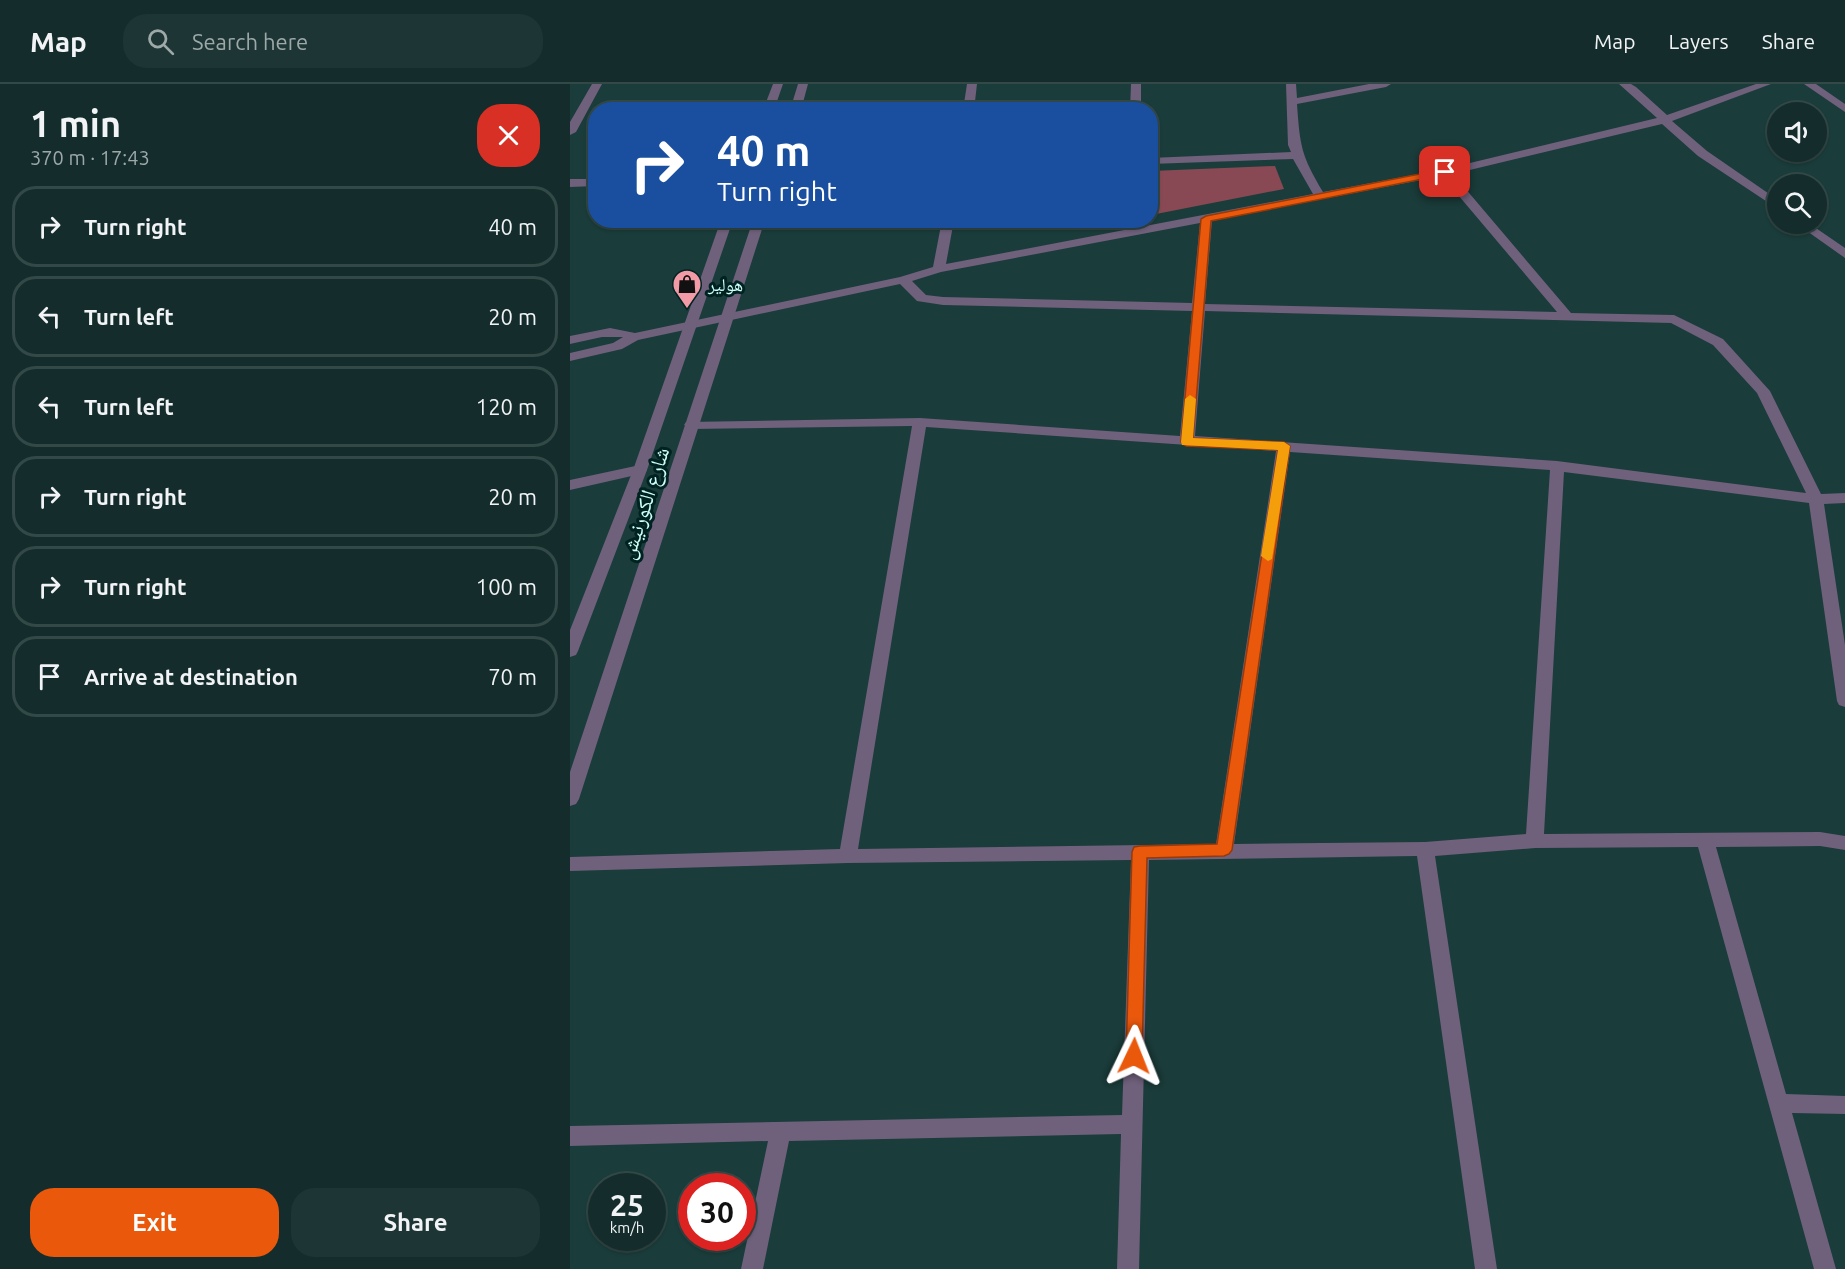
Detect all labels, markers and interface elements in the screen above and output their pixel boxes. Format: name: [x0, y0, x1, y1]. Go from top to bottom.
search box: [123, 14, 543, 68]
icon: search: [144, 25, 177, 58]
text: Map: [30, 26, 87, 57]
text: Search here: [192, 29, 308, 54]
text: Map: [1594, 29, 1635, 53]
text: Layers: [1668, 29, 1729, 53]
text: Share: [1762, 29, 1815, 53]
map controls: [1767, 102, 1827, 234]
button: sound: [1767, 102, 1827, 162]
text: 1 min: [30, 103, 121, 144]
button: close: [477, 104, 540, 167]
icon: right: [618, 126, 696, 204]
text: 40 m: [717, 127, 811, 174]
text: 370 m · 17:43: [30, 146, 150, 169]
pin: [1419, 146, 1470, 197]
icon: arrive: [1428, 155, 1461, 188]
button: search: [1767, 174, 1827, 234]
text: Turn right: [717, 176, 837, 206]
icon: right: [33, 210, 66, 243]
text: Turn right: [84, 214, 186, 239]
text: 40 m: [488, 214, 537, 239]
shop icon: هولير: [671, 268, 703, 310]
place label: هولير: [707, 274, 743, 295]
icon: left: [33, 300, 66, 333]
text: Turn left: [84, 304, 174, 329]
text: 20 m: [488, 304, 537, 329]
icon: left: [33, 390, 66, 423]
text: Turn left: [84, 394, 174, 419]
text: 120 m: [476, 394, 537, 419]
street label: شارع الكورنيش: [615, 444, 675, 563]
icon: right: [33, 480, 66, 513]
text: Turn right: [84, 484, 186, 509]
text: 20 m: [488, 484, 537, 509]
icon: right: [33, 570, 66, 603]
text: Turn right: [84, 574, 186, 599]
text: 100 m: [476, 574, 537, 599]
icon: arrive: [33, 660, 66, 693]
text: Arrive at destination: [84, 664, 298, 689]
text: 70 m: [488, 664, 537, 689]
position arrow: [1102, 1024, 1166, 1088]
speed limit sign: 30: [678, 1173, 756, 1251]
button: Exit: [30, 1188, 279, 1257]
button: Share: [291, 1188, 540, 1257]
text: 25: [610, 1188, 644, 1222]
text: km/h: [610, 1219, 644, 1236]

